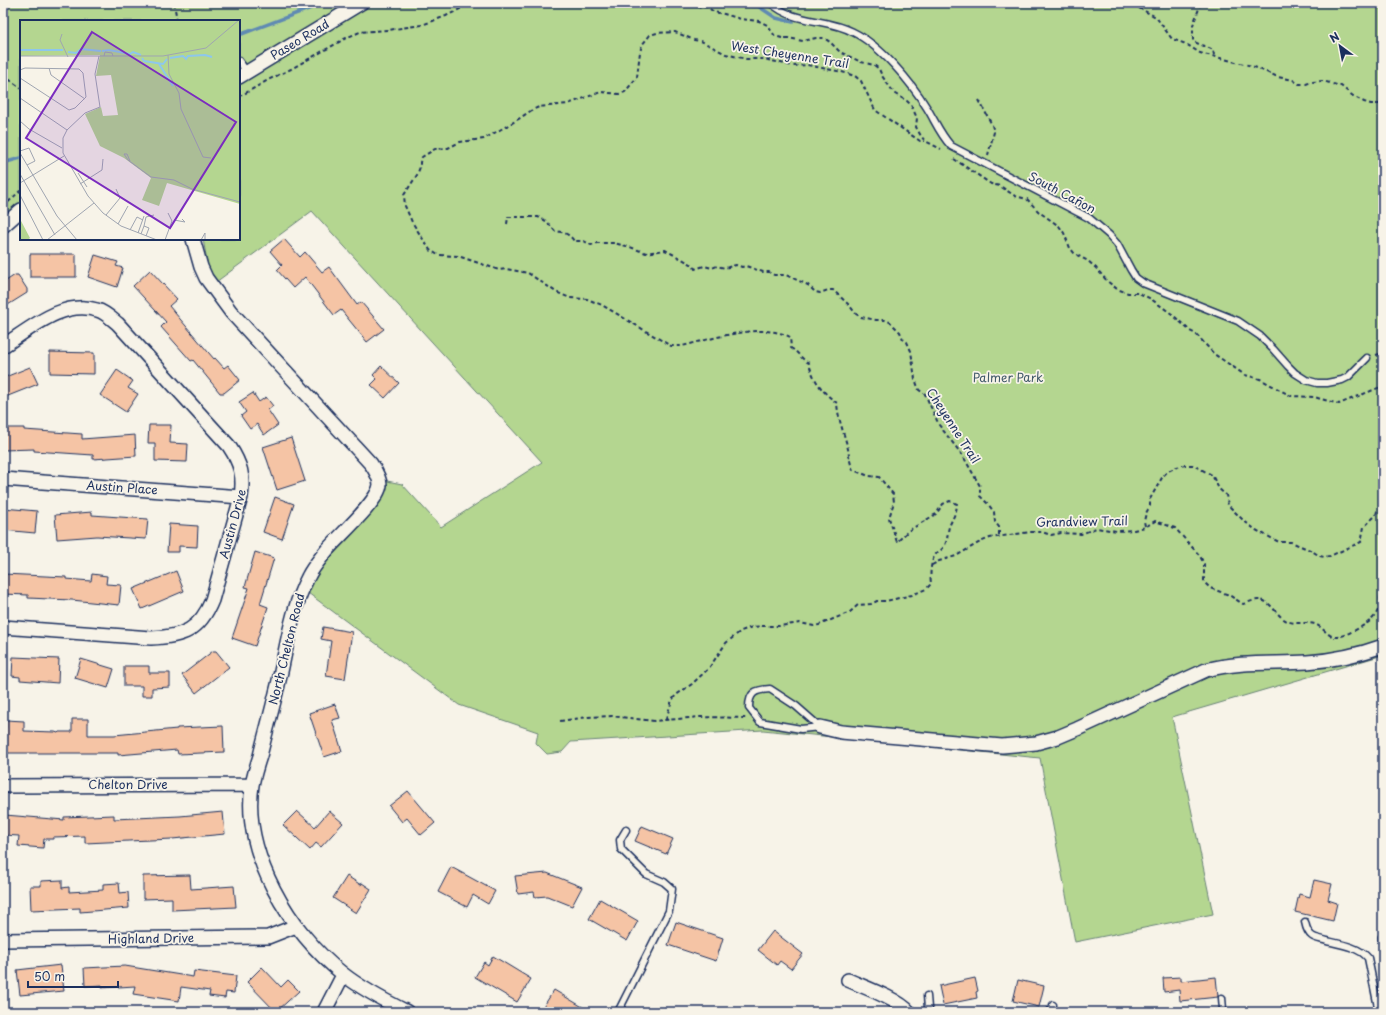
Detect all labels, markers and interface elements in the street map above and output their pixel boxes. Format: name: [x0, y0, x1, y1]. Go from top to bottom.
street label: Paseo Road: [267, 14, 332, 64]
inset map: [20, 20, 240, 240]
north arrow: [1320, 26, 1360, 66]
text: N: [1326, 27, 1343, 47]
street label: West Cheyenne Trail: [730, 36, 850, 72]
street label: South Cañon: [1026, 167, 1099, 217]
park label: Palmer Park: [973, 368, 1043, 386]
street label: Cheyenne Trail: [923, 384, 985, 467]
street label: Austin Place: [86, 476, 158, 498]
street label: Austin Drive: [214, 487, 250, 561]
street label: Grandview Trail: [1036, 511, 1128, 531]
street label: North Chelton Road: [263, 591, 309, 706]
street label: Chelton Drive: [88, 775, 168, 793]
street label: Highland Drive: [108, 928, 194, 948]
scale bar: [28, 963, 118, 989]
text: 50 m: [34, 967, 65, 985]

